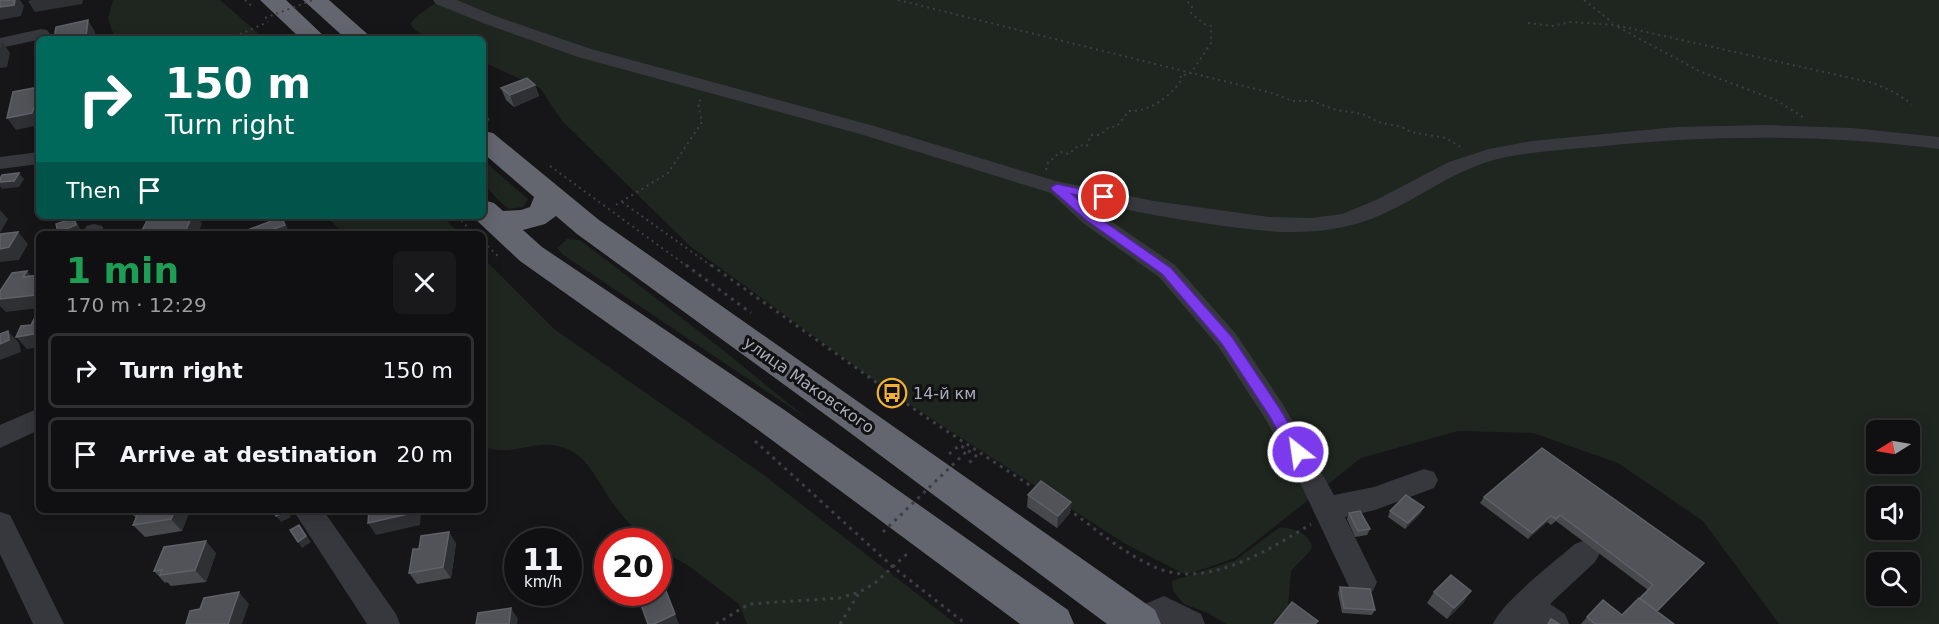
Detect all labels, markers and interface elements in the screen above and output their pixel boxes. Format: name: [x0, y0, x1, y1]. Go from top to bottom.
text: 150 m: [165, 59, 311, 108]
icon: right: [66, 60, 144, 138]
text: Turn right: [165, 109, 294, 140]
pin: [1078, 171, 1129, 222]
icon: arrive: [133, 174, 166, 207]
text: Then: [66, 178, 121, 203]
icon: arrive: [1087, 180, 1120, 213]
text: 1 min: [66, 250, 179, 291]
button: close: [393, 251, 456, 314]
text: 170 m · 12:29: [66, 293, 207, 317]
street label: улица Маковского: [740, 333, 878, 437]
icon: right: [69, 354, 102, 387]
text: Turn right: [120, 358, 243, 383]
text: 150 m: [383, 358, 453, 383]
bus stop icon: 14-й км: [876, 377, 908, 409]
place label: 14-й км: [913, 384, 976, 403]
position arrow: [1266, 420, 1330, 484]
north arrow: [1866, 420, 1920, 474]
map controls: [1866, 420, 1920, 606]
icon: arrive: [69, 438, 102, 471]
text: Arrive at destination: [120, 442, 377, 467]
text: 20 m: [397, 442, 453, 467]
button: sound: [1866, 486, 1920, 540]
speed limit sign: 20: [594, 528, 672, 606]
text: 11: [522, 542, 564, 577]
button: search: [1866, 552, 1920, 606]
text: km/h: [524, 573, 562, 591]

